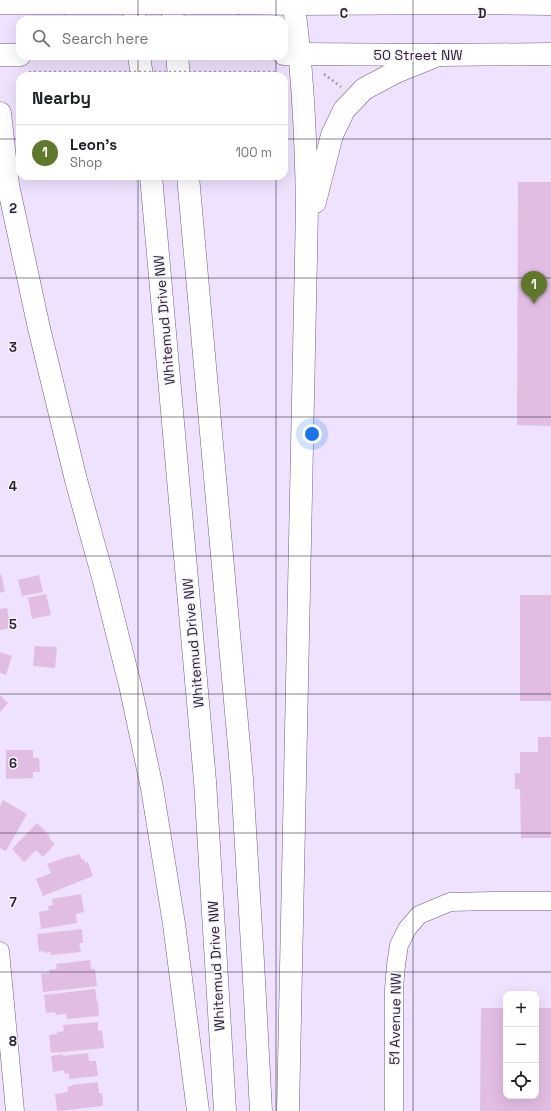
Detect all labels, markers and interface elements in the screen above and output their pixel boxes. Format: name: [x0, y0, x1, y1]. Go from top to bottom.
text: C: [340, 5, 348, 22]
text: D: [478, 5, 487, 22]
search box: [16, 16, 288, 60]
icon: search: [30, 27, 52, 49]
text: Search here: [62, 29, 148, 48]
street label: 50 Street NW: [374, 46, 462, 64]
text: Nearby: [32, 87, 91, 109]
text: Leon's: [70, 135, 117, 154]
text: 1: [42, 144, 48, 161]
text: 100 m: [235, 144, 272, 161]
text: Shop: [70, 154, 102, 171]
text: 2: [9, 200, 17, 217]
street label: Whitemud Drive NW: [149, 254, 179, 386]
pin: 1: [521, 271, 547, 304]
text: 3: [9, 339, 17, 356]
your location: [302, 424, 322, 444]
text: 4: [9, 478, 17, 495]
street label: Whitemud Drive NW: [178, 577, 208, 709]
text: 5: [9, 616, 17, 633]
text: 6: [9, 755, 17, 772]
text: 7: [9, 894, 17, 911]
street label: Whitemud Drive NW: [204, 900, 228, 1032]
street label: 51 Avenue NW: [385, 973, 405, 1065]
map controls: [503, 991, 539, 1099]
button: +: [503, 991, 539, 1027]
button: −: [503, 1027, 539, 1063]
text: 8: [9, 1033, 17, 1050]
button: locate: [503, 1063, 539, 1099]

